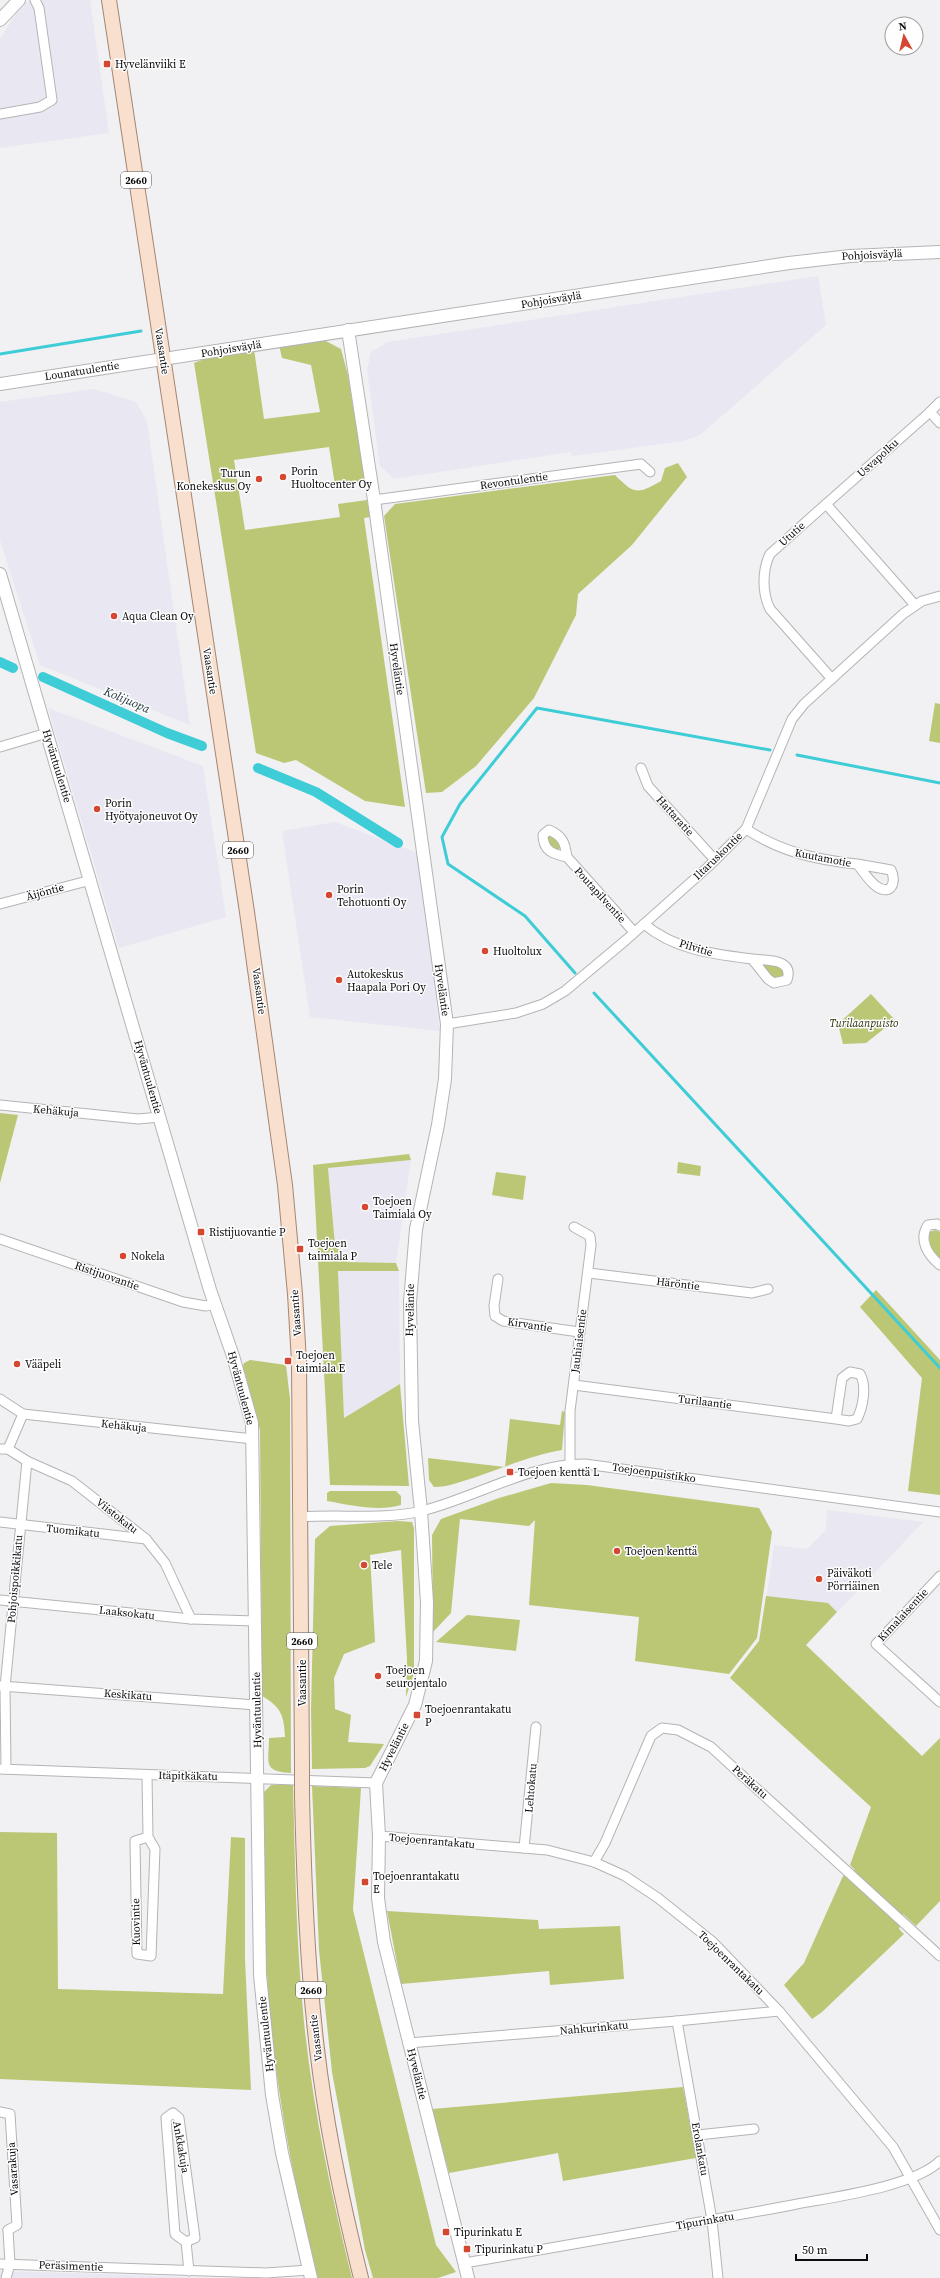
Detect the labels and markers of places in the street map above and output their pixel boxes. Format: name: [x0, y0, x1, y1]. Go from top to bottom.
place label: Hyvelänviiki E: [115, 57, 186, 72]
marker: Hyvelänviiki E: [102, 59, 112, 69]
place label: Porin Huoltocenter Oy: [291, 464, 372, 492]
place label: Turun Konekeskus Oy: [176, 466, 251, 494]
marker: Porin Huoltocenter Oy: [278, 472, 288, 482]
marker: Turun Konekeskus Oy: [254, 474, 264, 484]
place label: Aqua Clean Oy: [122, 609, 194, 624]
marker: Aqua Clean Oy: [109, 611, 119, 621]
place label: Porin Hyötyajoneuvot Oy: [105, 796, 198, 824]
marker: Porin Hyötyajoneuvot Oy: [92, 804, 102, 814]
place label: Porin Tehotuonti Oy: [337, 882, 407, 910]
marker: Porin Tehotuonti Oy: [324, 890, 334, 900]
place label: Huoltolux: [493, 944, 542, 959]
marker: Huoltolux: [480, 946, 490, 956]
place label: Autokeskus Haapala Pori Oy: [347, 967, 426, 995]
marker: Autokeskus Haapala Pori Oy: [334, 975, 344, 985]
place label: Toejoen Taimiala Oy: [373, 1194, 432, 1222]
marker: Toejoen Taimiala Oy: [360, 1202, 370, 1212]
place label: Ristijuovantie P: [209, 1225, 286, 1240]
marker: Ristijuovantie P: [196, 1227, 206, 1237]
place label: Toejoen taimiala P: [308, 1236, 358, 1264]
marker: Toejoen taimiala P: [295, 1244, 305, 1254]
place label: Nokela: [131, 1249, 165, 1264]
marker: Nokela: [118, 1251, 128, 1261]
place label: Toejoen taimiala E: [296, 1348, 346, 1376]
marker: Toejoen taimiala E: [283, 1356, 293, 1366]
place label: Vääpeli: [25, 1357, 61, 1372]
marker: Vääpeli: [12, 1359, 22, 1369]
place label: Toejoen kenttä L: [518, 1465, 600, 1480]
marker: Toejoen kenttä L: [505, 1467, 515, 1477]
place label: Toejoen kenttä: [625, 1544, 698, 1559]
marker: Toejoen kenttä: [612, 1546, 622, 1556]
place label: Tele: [372, 1558, 393, 1573]
marker: Tele: [359, 1560, 369, 1570]
place label: Päiväkoti Pörriäinen: [827, 1566, 880, 1594]
marker: Päiväkoti Pörriäinen: [814, 1574, 824, 1584]
place label: Toejoen seurojentalo: [386, 1663, 447, 1691]
marker: Toejoen seurojentalo: [373, 1671, 383, 1681]
place label: Toejoenrantakatu P: [425, 1702, 512, 1730]
marker: Toejoenrantakatu P: [412, 1710, 422, 1720]
place label: Toejoenrantakatu E: [373, 1869, 460, 1897]
marker: Toejoenrantakatu E: [360, 1877, 370, 1887]
place label: Tipurinkatu E: [454, 2225, 522, 2240]
marker: Tipurinkatu E: [441, 2227, 451, 2237]
place label: Tipurinkatu P: [475, 2242, 543, 2257]
marker: Tipurinkatu P: [462, 2244, 472, 2254]

